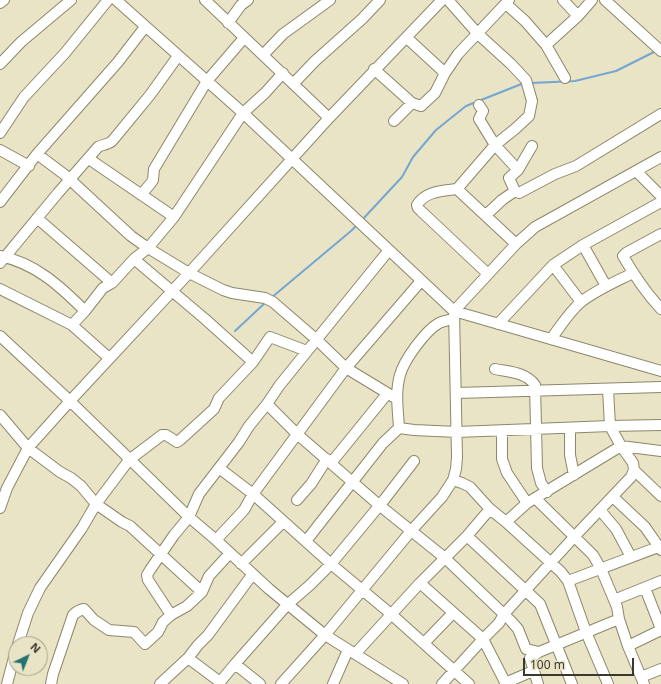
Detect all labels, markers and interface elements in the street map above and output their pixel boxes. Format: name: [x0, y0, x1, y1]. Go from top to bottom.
north arrow: [8, 636, 48, 676]
text: N: [27, 639, 44, 656]
scale bar: [525, 650, 636, 676]
text: 100 m: [530, 656, 565, 673]

